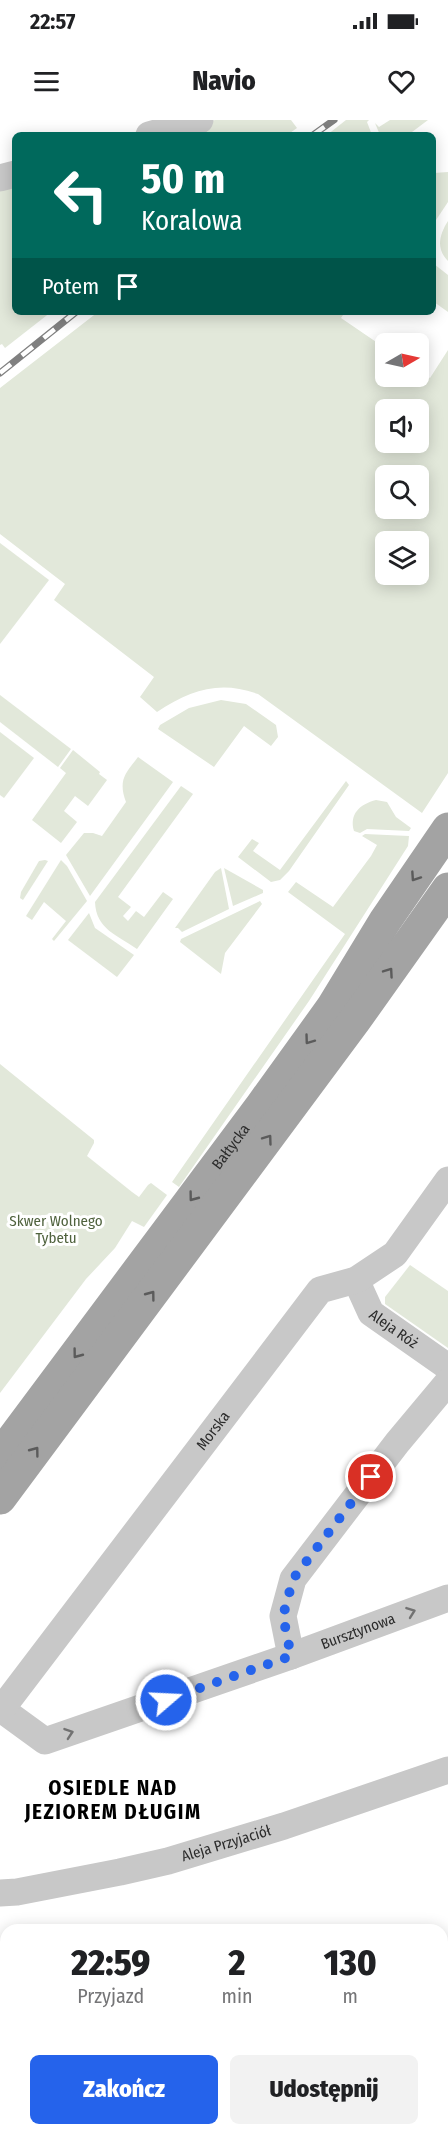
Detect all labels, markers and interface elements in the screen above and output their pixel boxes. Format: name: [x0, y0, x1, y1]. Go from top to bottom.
text: 22:57: [30, 8, 75, 35]
icon: menu: [30, 65, 63, 98]
text: Navio: [192, 65, 256, 97]
icon: heart: [385, 65, 418, 98]
text: 50 m: [141, 154, 225, 204]
icon: left: [42, 156, 120, 234]
text: Koralowa: [141, 205, 242, 237]
icon: arrive: [111, 270, 144, 303]
text: Potem: [42, 273, 99, 300]
north arrow: [375, 333, 429, 387]
map controls: [375, 333, 429, 585]
button: sound: [375, 399, 429, 453]
button: search: [375, 465, 429, 519]
button: layers: [375, 531, 429, 585]
one-way arrow: [411, 870, 422, 881]
one-way arrow: [382, 968, 393, 979]
one-way arrow: [305, 1034, 316, 1045]
street label: Bałtycka: [208, 1121, 254, 1173]
one-way arrow: [261, 1134, 272, 1145]
one-way arrow: [189, 1191, 200, 1202]
park label: Skwer Wolnego Tybetu: [9, 1212, 103, 1247]
one-way arrow: [144, 1291, 155, 1302]
street label: Aleja Róż: [366, 1306, 422, 1352]
one-way arrow: [73, 1347, 84, 1358]
street label: Morska: [192, 1408, 234, 1454]
one-way arrow: [28, 1447, 39, 1458]
pin: [345, 1451, 396, 1502]
icon: arrive: [354, 1460, 387, 1493]
one-way arrow: [405, 1606, 416, 1619]
street label: Bursztynowa: [318, 1609, 398, 1653]
position arrow: [134, 1668, 198, 1732]
one-way arrow: [63, 1727, 74, 1740]
district label: OSIEDLE NAD JEZIOREM DŁUGIM: [23, 1775, 202, 1825]
street label: Aleja Przyjaciół: [179, 1821, 274, 1865]
text: 22:59: [71, 1941, 150, 1985]
text: 2: [229, 1941, 246, 1985]
text: 130: [324, 1941, 377, 1985]
text: Przyjazd: [77, 1984, 144, 2008]
text: min: [222, 1984, 253, 2008]
text: m: [343, 1984, 358, 2008]
button: Zakończ: [30, 2055, 218, 2124]
button: Udostępnij: [230, 2055, 418, 2124]

